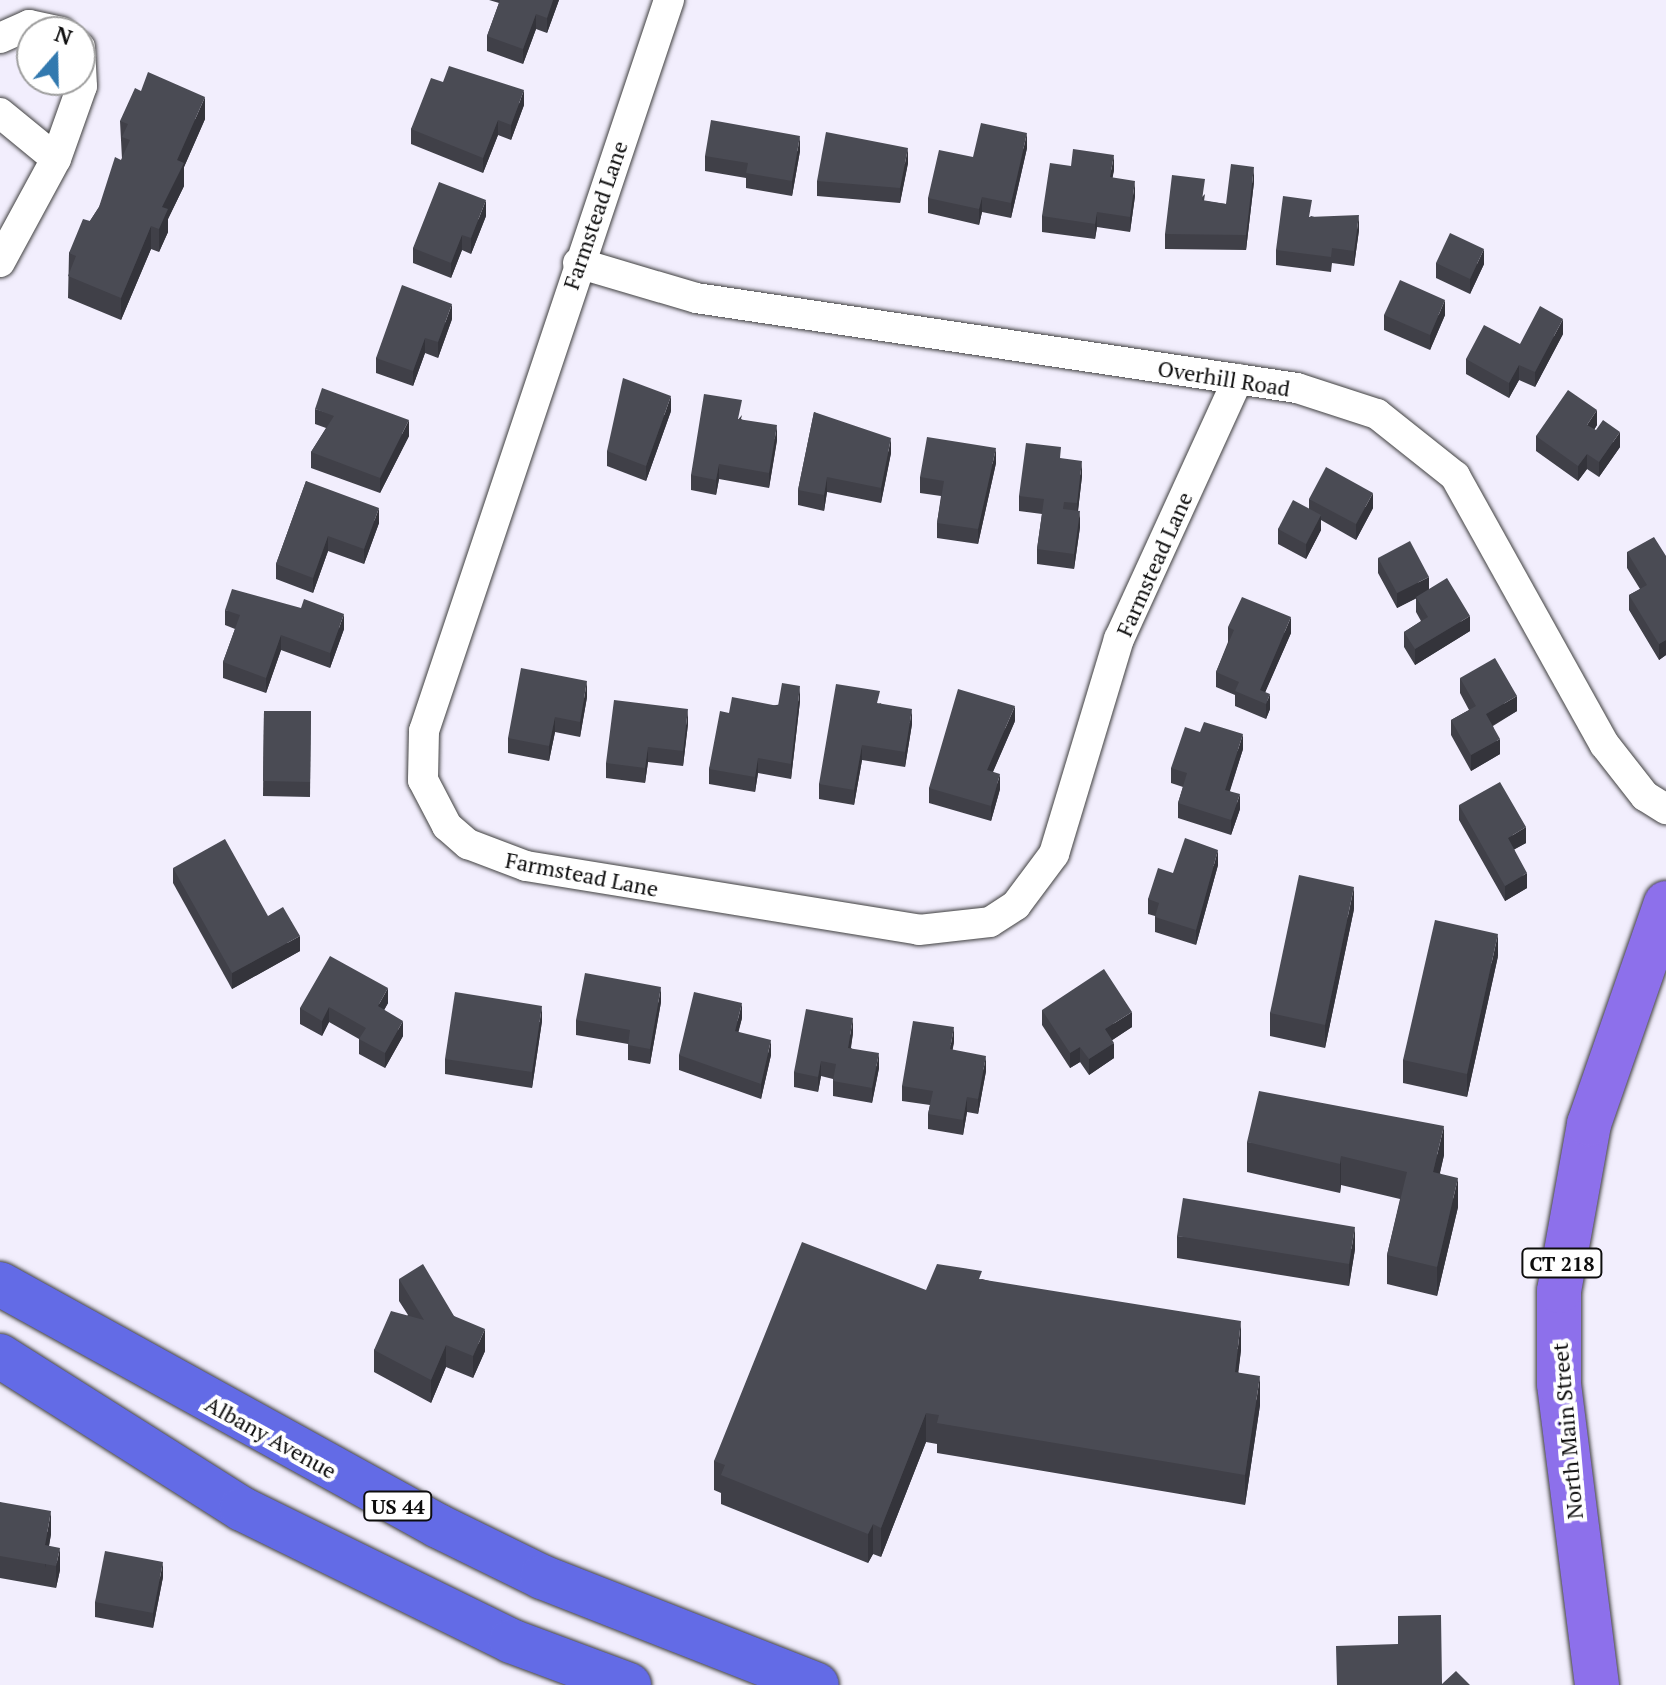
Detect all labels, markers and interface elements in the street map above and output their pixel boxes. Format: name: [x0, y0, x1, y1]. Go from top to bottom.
north arrow: [16, 16, 96, 96]
text: N: [51, 18, 76, 51]
street label: Farmstead Lane: [557, 137, 633, 293]
street label: Overhill Road: [1156, 355, 1292, 401]
street label: Farmstead Lane: [1110, 488, 1198, 640]
street label: Farmstead Lane: [503, 846, 661, 902]
road number: CT 218: [1520, 1247, 1604, 1279]
street label: North Main Street: [1546, 1342, 1588, 1520]
street label: Albany Avenue: [201, 1390, 341, 1484]
road number: US 44: [362, 1490, 434, 1522]

